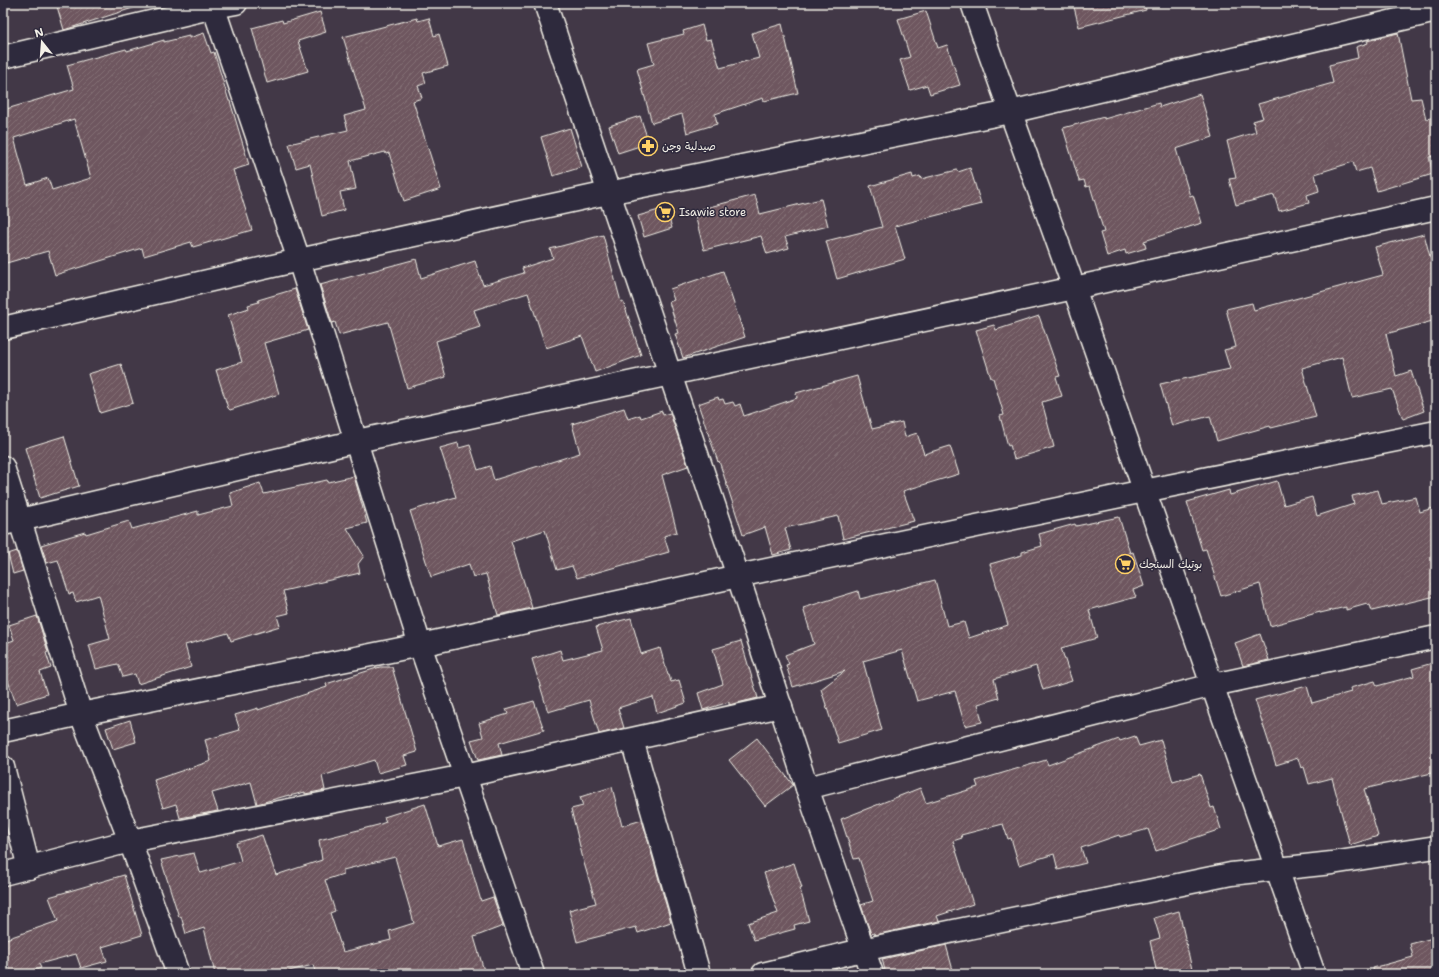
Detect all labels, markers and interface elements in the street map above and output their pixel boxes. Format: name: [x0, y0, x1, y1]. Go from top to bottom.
north arrow: [22, 22, 62, 62]
text: N: [33, 24, 46, 41]
pharmacy icon: صيدلية وجن: [637, 135, 659, 157]
place label: صيدلية وجن: [662, 139, 716, 154]
supermarket icon: Isawie store: [654, 201, 676, 223]
place label: Isawie store: [679, 205, 746, 220]
supermarket icon: بوتيك السنجك: [1114, 553, 1136, 575]
place label: بوتيك السنجك: [1139, 557, 1202, 572]

